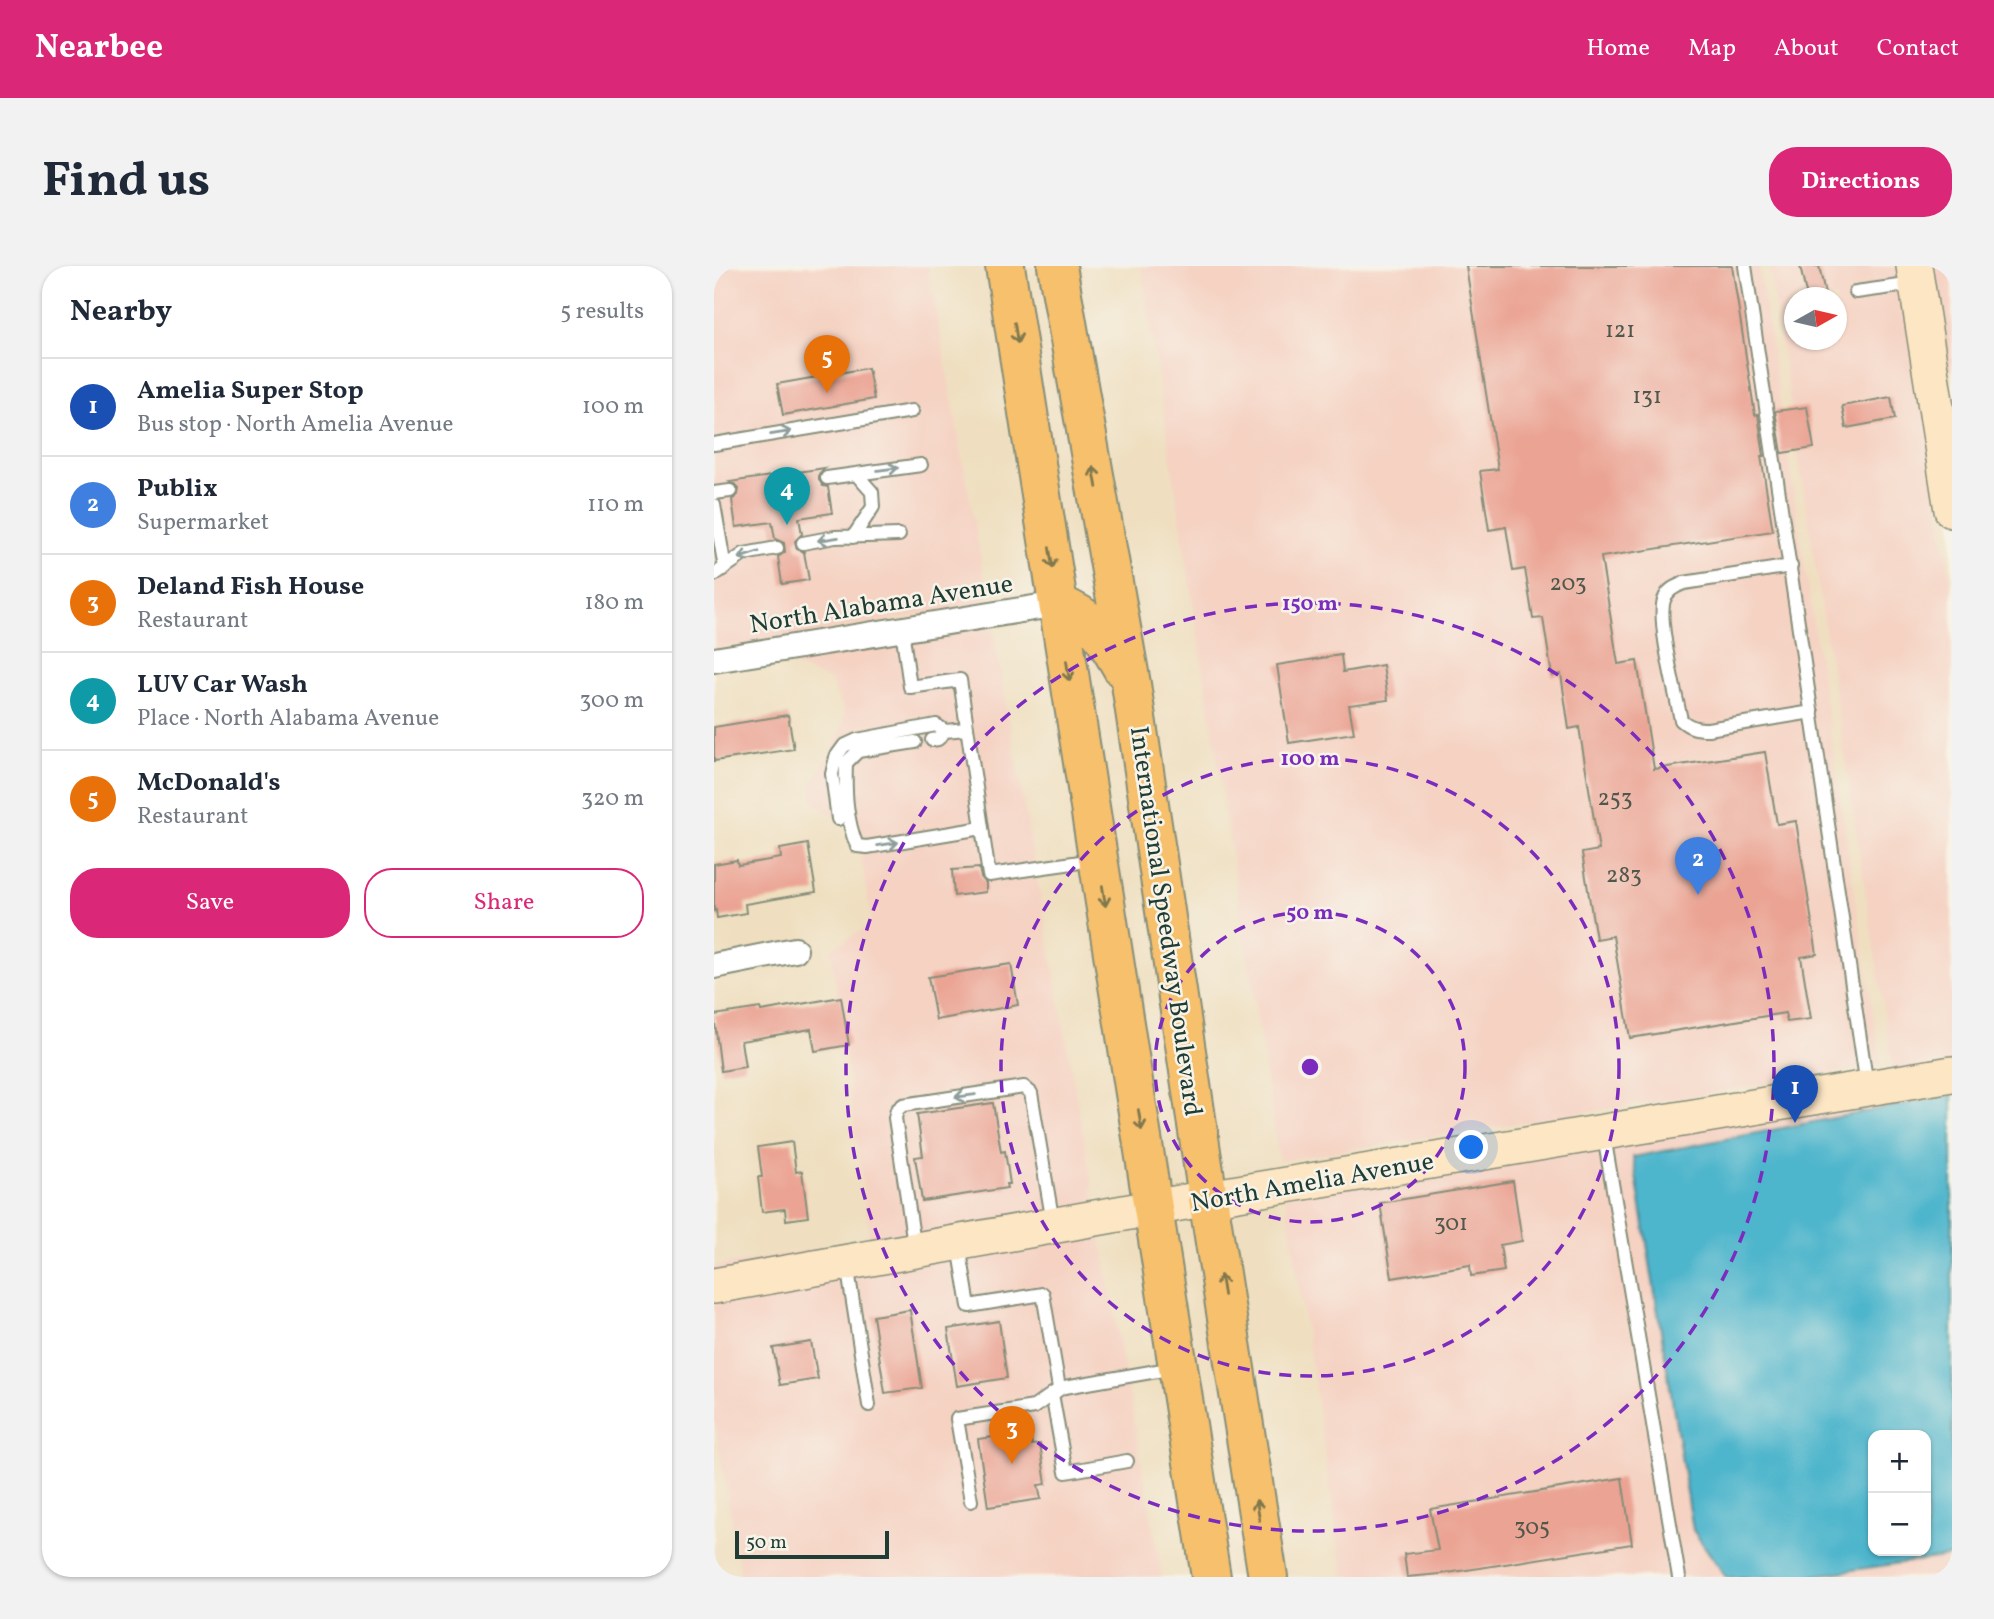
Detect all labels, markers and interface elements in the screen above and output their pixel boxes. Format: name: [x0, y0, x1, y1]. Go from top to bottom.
text: Nearbee: [35, 26, 163, 72]
text: Home: [1586, 32, 1650, 66]
text: Map: [1688, 32, 1736, 66]
text: About: [1774, 32, 1839, 66]
text: Contact: [1877, 32, 1959, 66]
button: Directions: [1769, 147, 1952, 217]
text: Find us: [42, 148, 210, 217]
north arrow: [1784, 287, 1847, 350]
text: Nearby: [70, 291, 172, 333]
text: 5 results: [560, 296, 644, 328]
house number: 121: [1605, 315, 1635, 347]
one-way arrow: [1010, 322, 1023, 344]
pin: 5: [804, 335, 850, 393]
text: Amelia Super Stop: [137, 373, 364, 409]
house number: 131: [1632, 381, 1662, 413]
text: 1: [88, 391, 98, 423]
text: 100 m: [582, 391, 644, 423]
text: Bus stop · North Amelia Avenue: [137, 409, 453, 441]
one-way arrow: [769, 426, 792, 439]
one-way arrow: [876, 462, 899, 475]
one-way arrow: [1087, 466, 1101, 489]
pin: 4: [764, 467, 810, 525]
text: Publix: [137, 471, 218, 507]
text: 2: [87, 489, 99, 521]
text: 110 m: [587, 489, 644, 521]
text: Supermarket: [137, 507, 269, 539]
one-way arrow: [817, 533, 840, 546]
one-way arrow: [1045, 546, 1058, 569]
one-way arrow: [739, 550, 761, 562]
street label: North Alabama Avenue: [747, 566, 1016, 644]
house number: 203: [1549, 568, 1587, 600]
text: Deland Fish House: [137, 569, 364, 605]
text: 3: [87, 587, 99, 619]
text: 180 m: [585, 587, 644, 619]
text: 150 m: [1282, 590, 1338, 619]
text: Restaurant: [137, 605, 248, 637]
one-way arrow: [1062, 659, 1075, 682]
text: LUV Car Wash: [137, 667, 308, 703]
text: 4: [86, 685, 100, 717]
text: 300 m: [580, 685, 644, 717]
text: Place · North Alabama Avenue: [137, 703, 439, 735]
street label: International Speedway Boulevard: [1120, 724, 1210, 1118]
text: 100 m: [1280, 745, 1340, 774]
text: McDonald's: [137, 765, 280, 801]
text: 5: [87, 783, 99, 815]
text: 320 m: [581, 783, 644, 815]
house number: 253: [1597, 783, 1633, 815]
text: Restaurant: [137, 801, 248, 833]
one-way arrow: [876, 837, 899, 850]
pin: 2: [1675, 837, 1721, 895]
house number: 283: [1606, 860, 1642, 892]
button: Save: [70, 868, 350, 938]
button: Share: [364, 868, 644, 938]
one-way arrow: [1098, 884, 1111, 907]
text: 50 m: [1286, 899, 1334, 928]
centre of rings: [1298, 1055, 1322, 1079]
pin: 1: [1772, 1065, 1818, 1123]
one-way arrow: [954, 1089, 977, 1102]
one-way arrow: [1134, 1109, 1147, 1131]
your location: [1454, 1130, 1488, 1164]
street label: North Amelia Avenue: [1188, 1144, 1437, 1222]
house number: 301: [1434, 1208, 1468, 1240]
one-way arrow: [1215, 1274, 1228, 1297]
pin: 3: [989, 1406, 1035, 1464]
map controls: [1868, 1430, 1931, 1556]
button: +: [1868, 1430, 1931, 1493]
button: −: [1868, 1493, 1931, 1556]
one-way arrow: [1251, 1499, 1264, 1521]
house number: 305: [1514, 1512, 1550, 1544]
scale bar: [735, 1528, 889, 1560]
text: 50 m: [746, 1530, 787, 1556]

